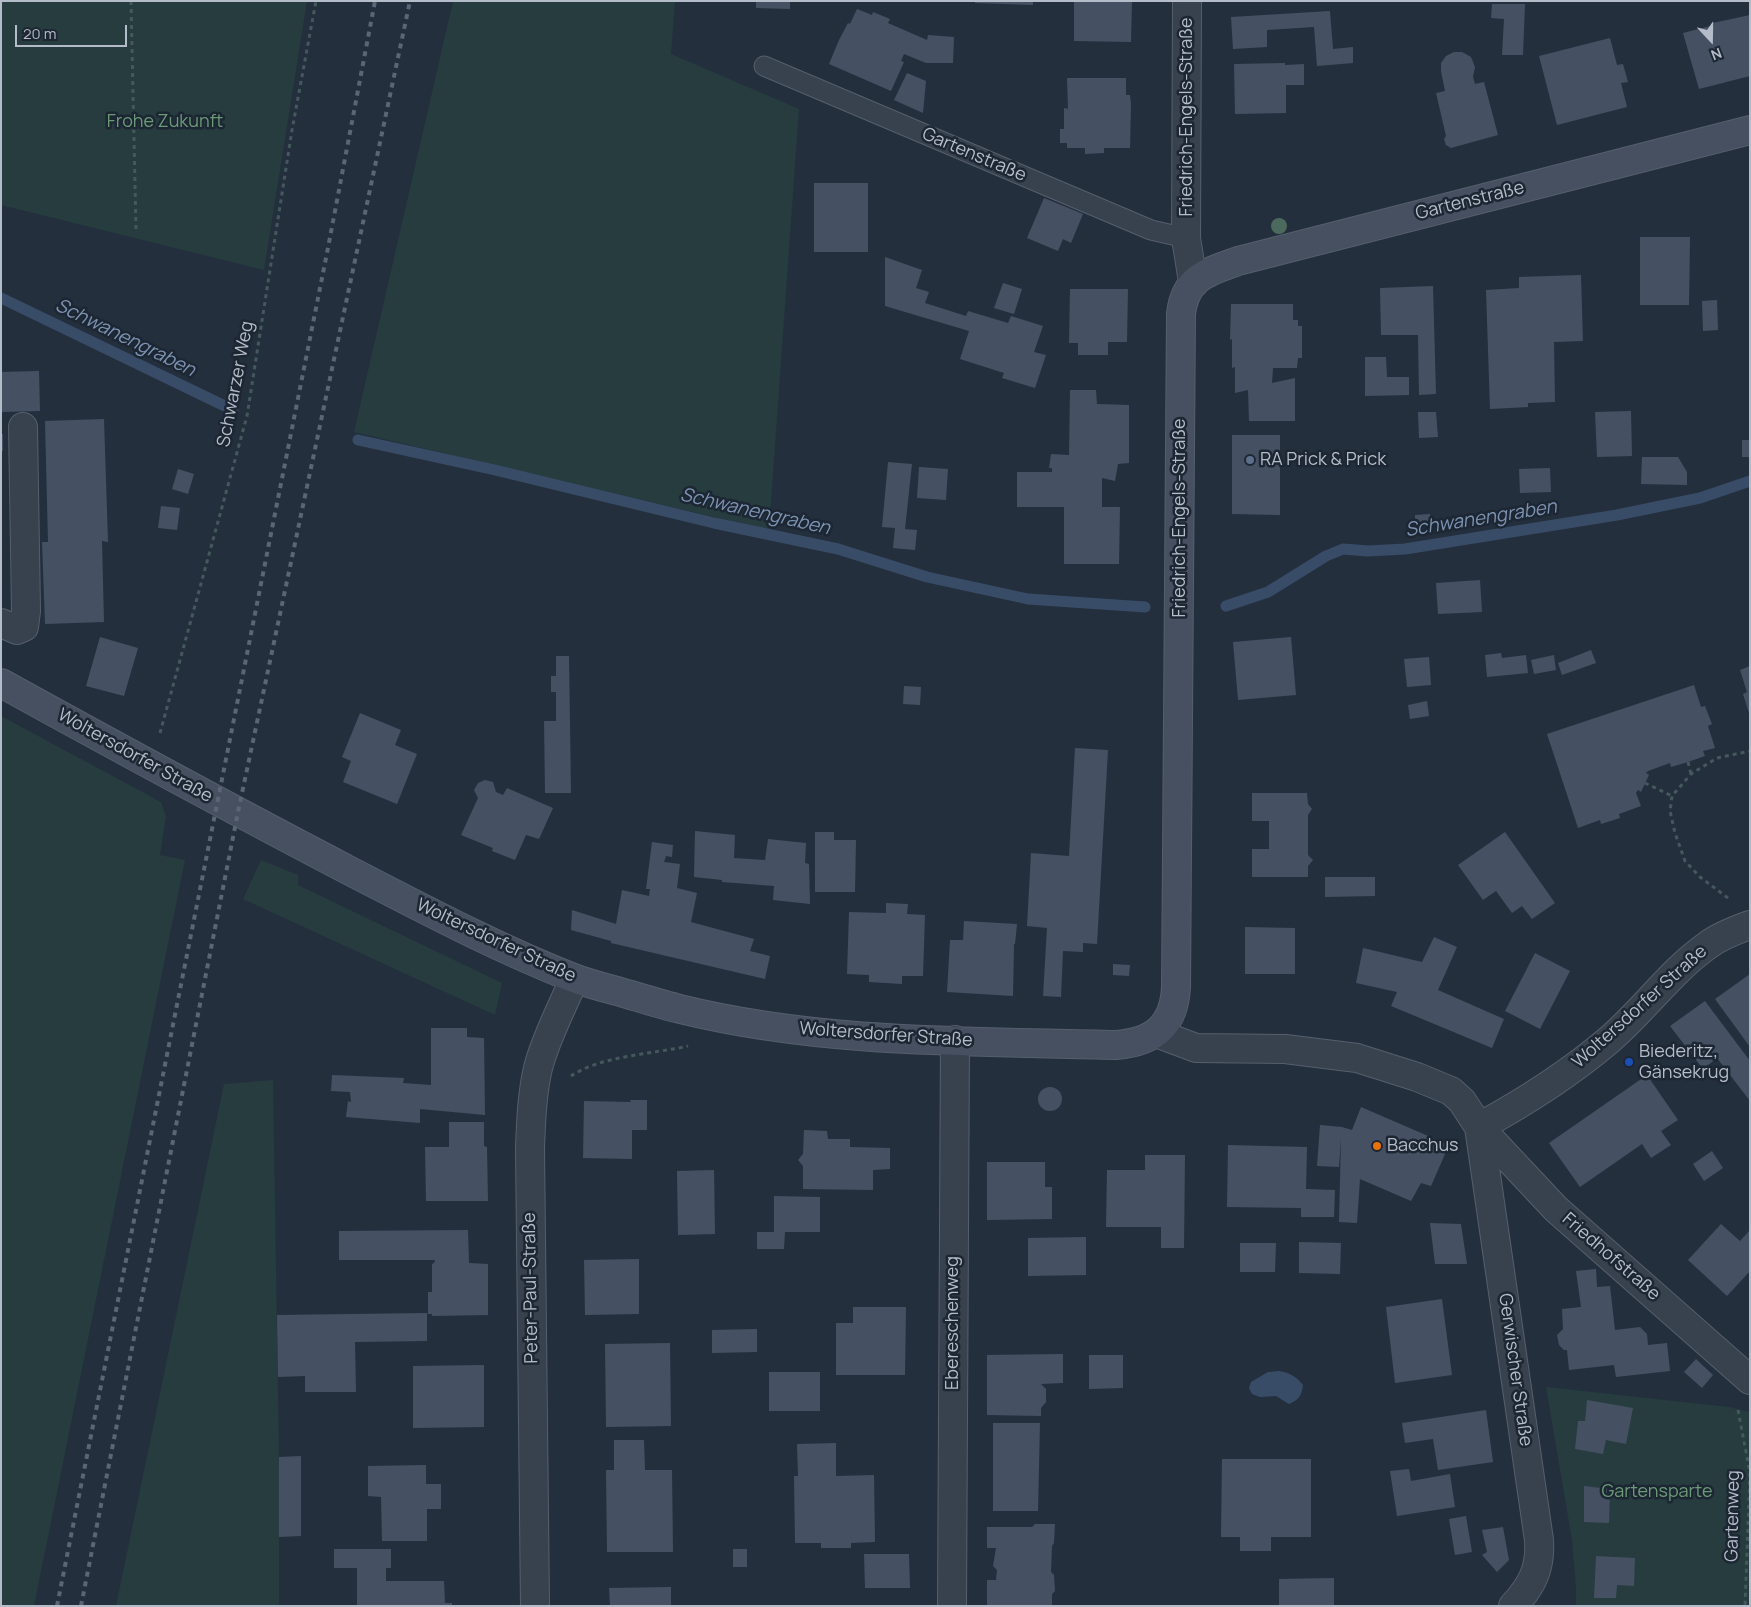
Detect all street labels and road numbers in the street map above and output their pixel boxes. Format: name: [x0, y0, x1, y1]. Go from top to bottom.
street label: Friedrich-Engels-Straße: [1176, 18, 1198, 216]
street label: Gartenstraße: [919, 123, 1029, 187]
street label: Gartenstraße: [1414, 177, 1526, 225]
street label: Schwarzer Weg: [213, 319, 259, 449]
street label: Friedrich-Engels-Straße: [1169, 419, 1191, 617]
street label: Woltersdorfer Straße: [54, 704, 216, 808]
street label: Woltersdorfer Straße: [413, 895, 579, 987]
street label: Woltersdorfer Straße: [1568, 941, 1712, 1073]
street label: Woltersdorfer Straße: [799, 1018, 973, 1052]
street label: Friedhofstraße: [1558, 1209, 1664, 1305]
street label: Peter-Paul-Straße: [519, 1212, 543, 1364]
street label: Ebereschenweg: [942, 1256, 964, 1390]
street label: Gerwischer Straße: [1494, 1292, 1536, 1448]
street label: Gartenweg: [1721, 1470, 1745, 1562]

